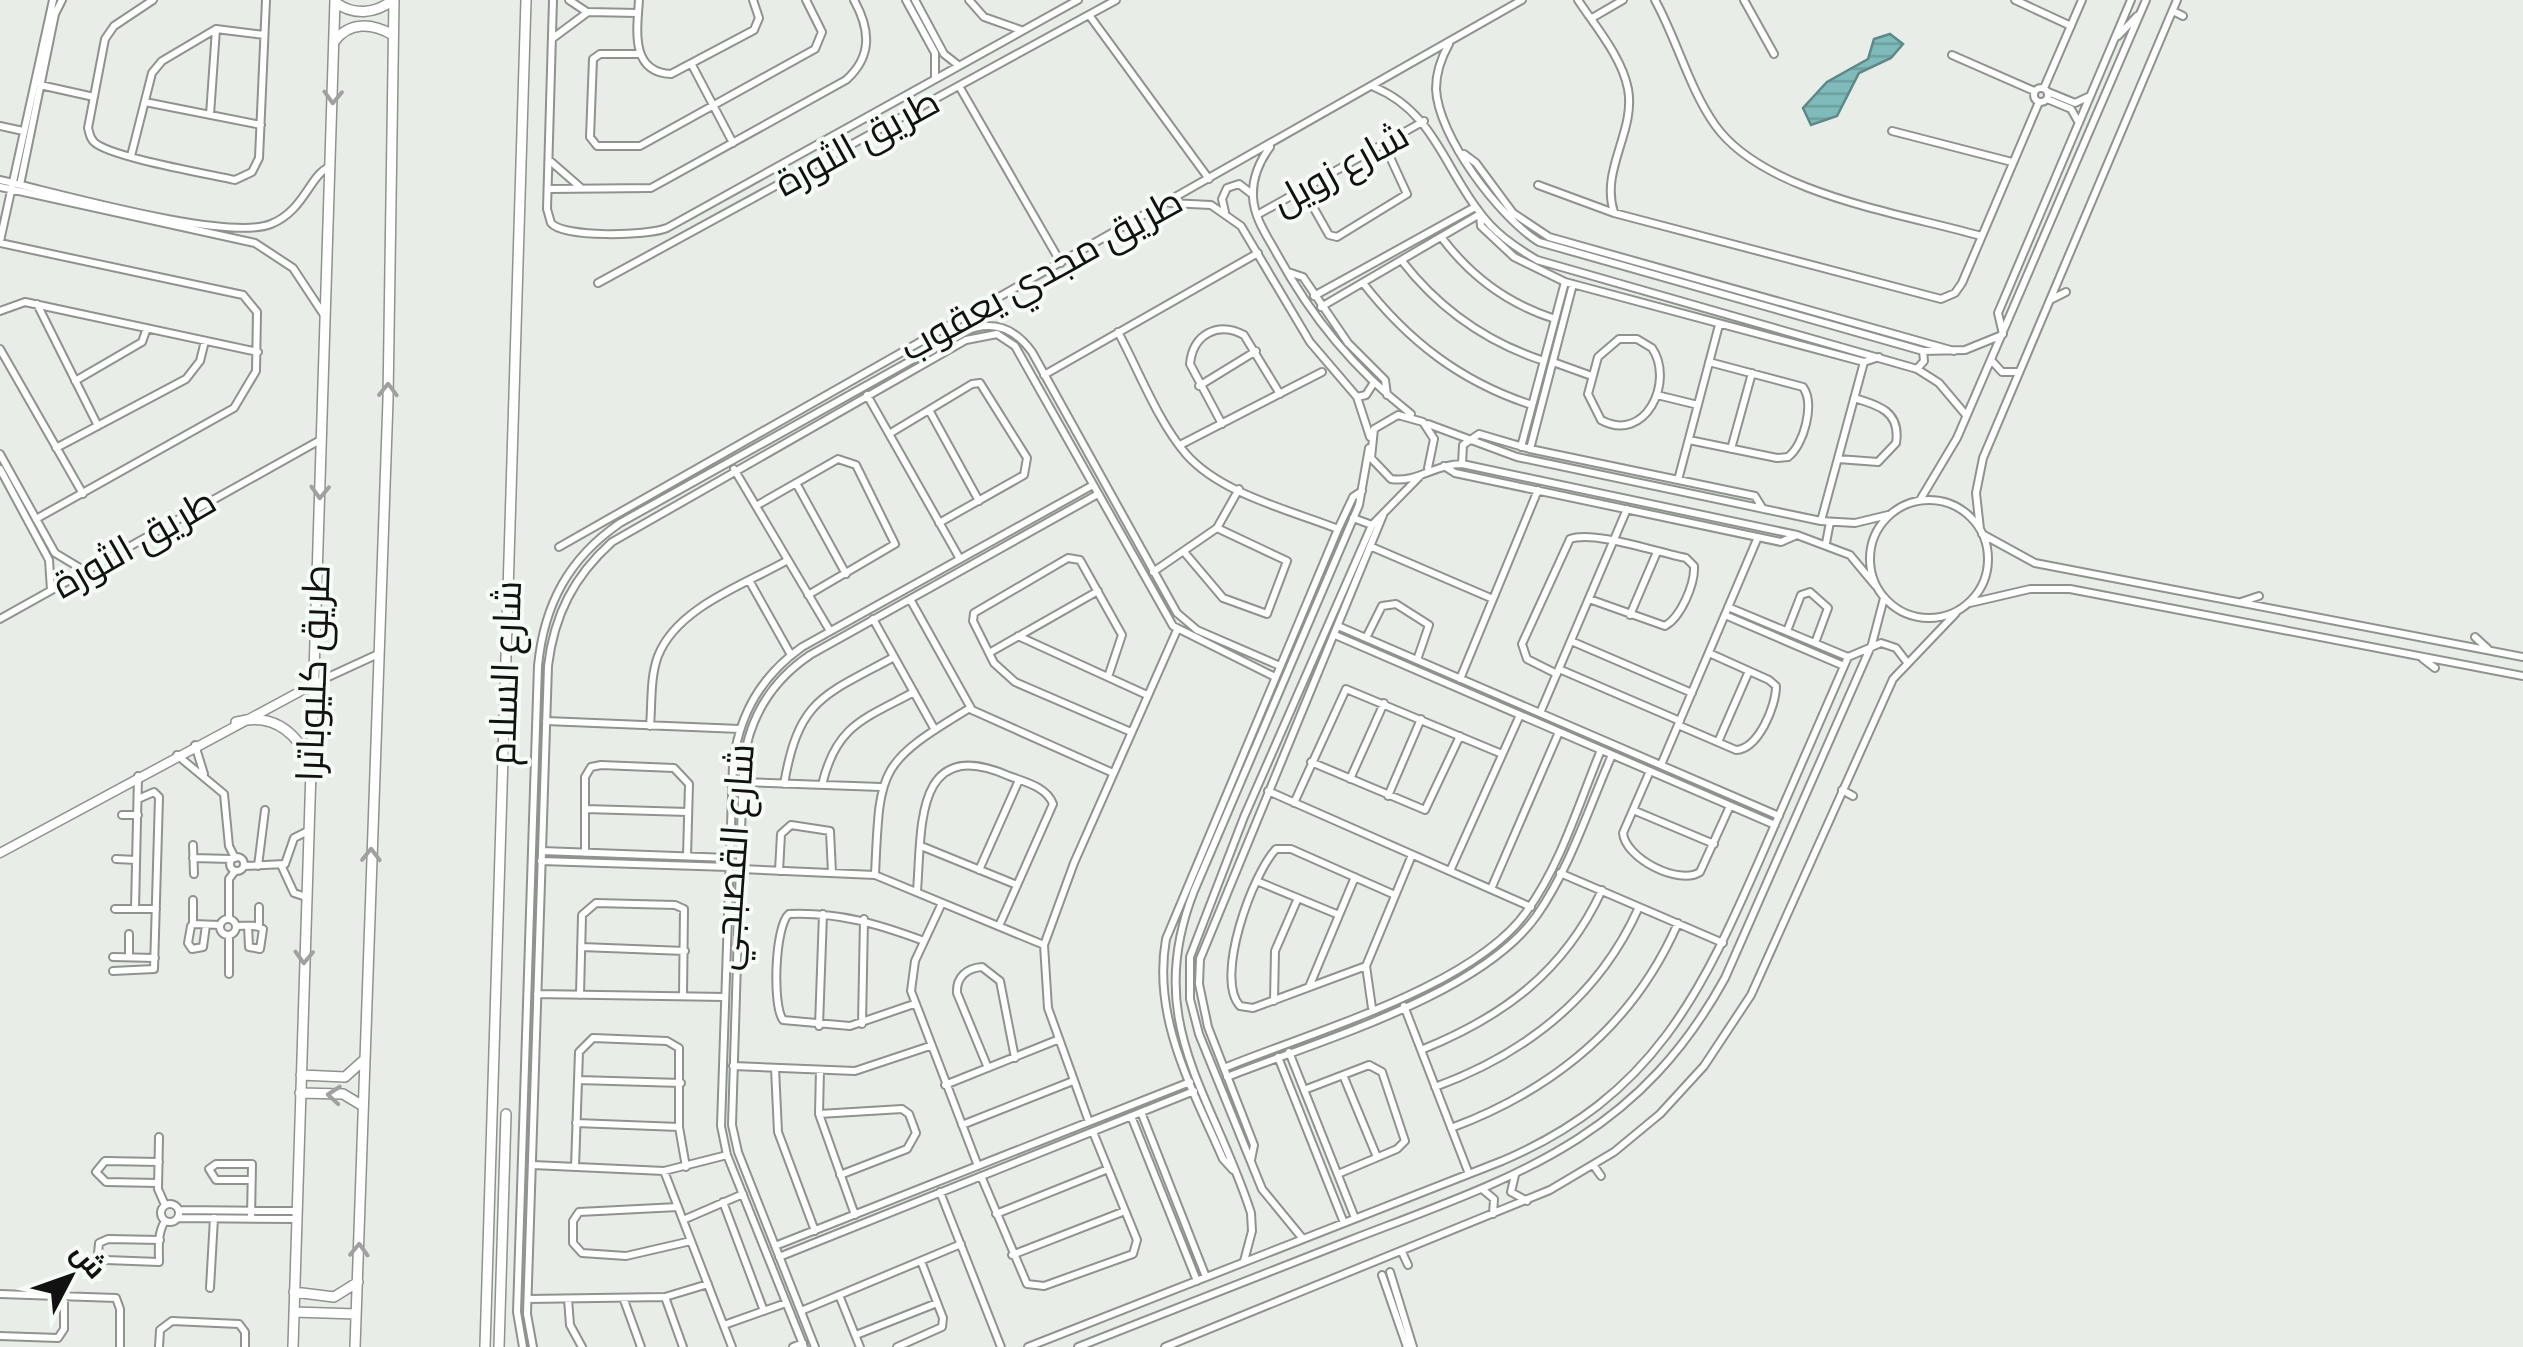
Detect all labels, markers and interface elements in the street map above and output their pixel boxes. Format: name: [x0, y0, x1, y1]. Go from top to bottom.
street label: طريق الثورة: [763, 72, 950, 210]
one-way arrow: [322, 90, 343, 106]
street label: شارع زويل: [1260, 106, 1419, 229]
street label: طريق مجدي يعقوب: [888, 171, 1193, 376]
one-way arrow: [377, 382, 398, 398]
street label: طريق الثورة: [41, 472, 226, 613]
one-way arrow: [309, 485, 330, 501]
street label: طريق كليوباترا: [279, 564, 345, 782]
street label: شارع السلام: [472, 580, 536, 766]
street label: شارع القصبجي: [695, 742, 771, 972]
one-way arrow: [361, 846, 382, 862]
one-way arrow: [294, 949, 315, 965]
one-way arrow: [325, 1084, 341, 1106]
north arrow: [20, 1227, 120, 1327]
text: ش: [61, 1233, 117, 1288]
one-way arrow: [349, 1241, 370, 1257]

